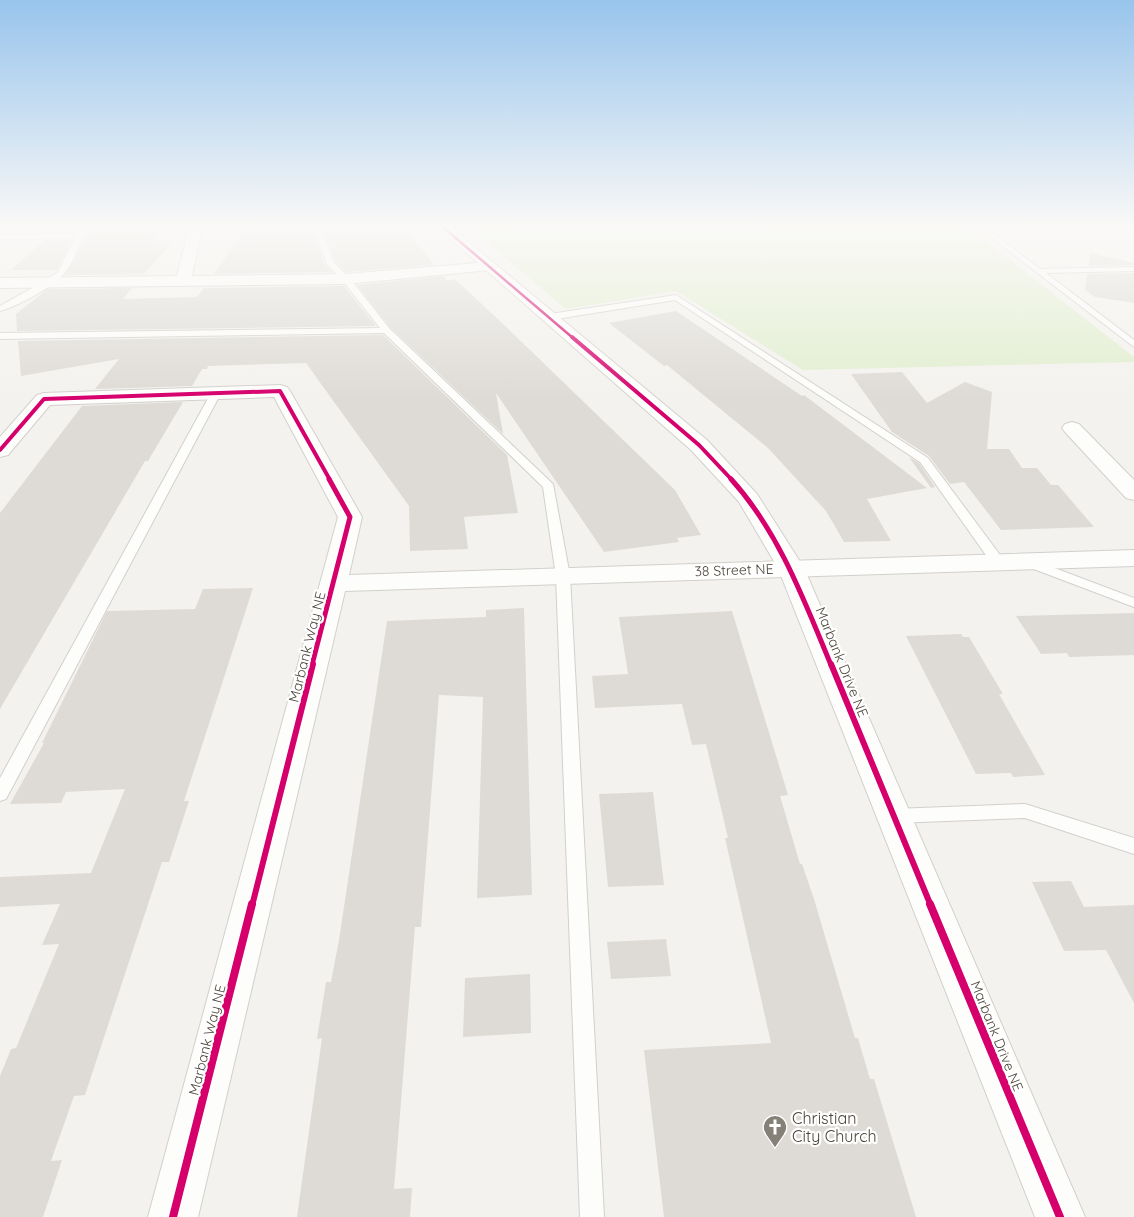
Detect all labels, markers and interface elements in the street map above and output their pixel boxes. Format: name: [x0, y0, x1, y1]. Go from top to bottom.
street label: 38 Street NE: [694, 560, 774, 580]
street label: Marbank Way NE: [285, 590, 329, 704]
street label: Marbank Drive NE: [812, 604, 872, 720]
street label: Marbank Drive NE: [967, 978, 1027, 1094]
street label: Marbank Way NE: [185, 983, 229, 1097]
place label: Christian City Church: [792, 1108, 877, 1146]
church icon: Christian City Church: [762, 1114, 788, 1148]

